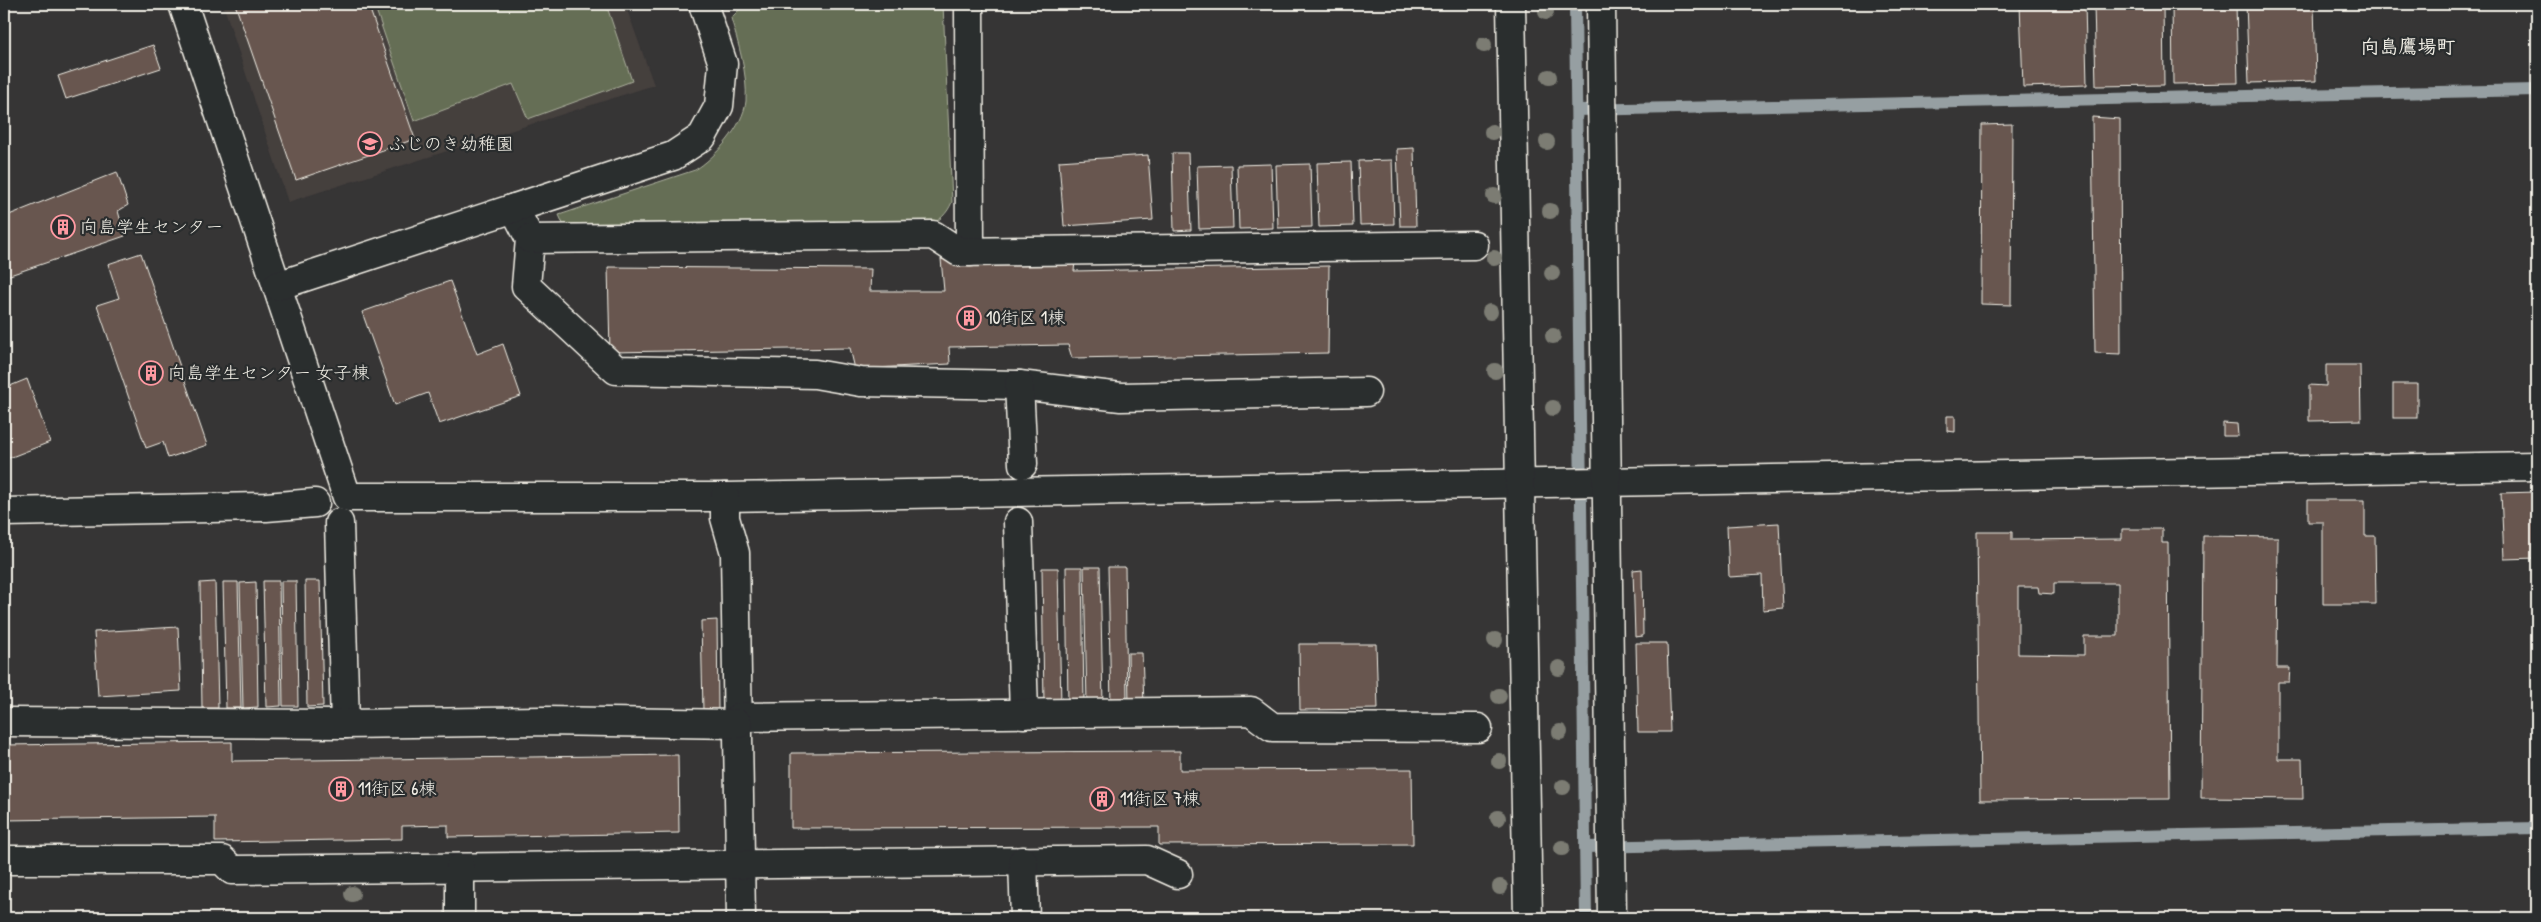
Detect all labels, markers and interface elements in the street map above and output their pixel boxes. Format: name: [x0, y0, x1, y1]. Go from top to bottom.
district label: 向島鷹場町: [2360, 33, 2456, 59]
school or university icon: ふじのき幼稚園: [357, 131, 383, 157]
place label: ふじのき幼稚園: [388, 131, 514, 156]
building icon: 向島学生センター: [50, 214, 76, 240]
place label: 向島学生センター: [80, 214, 223, 239]
building icon: 10街区 1棟: [956, 305, 982, 331]
place label: 10街区 1棟: [986, 305, 1065, 330]
building icon: 向島学生センター 女子棟: [138, 360, 164, 386]
place label: 向島学生センター 女子棟: [168, 360, 369, 385]
building icon: 11街区 6棟: [328, 776, 354, 802]
place label: 11街区 6棟: [358, 776, 436, 801]
building icon: 11街区 7棟: [1089, 786, 1115, 812]
place label: 11街区 7棟: [1120, 786, 1200, 811]

